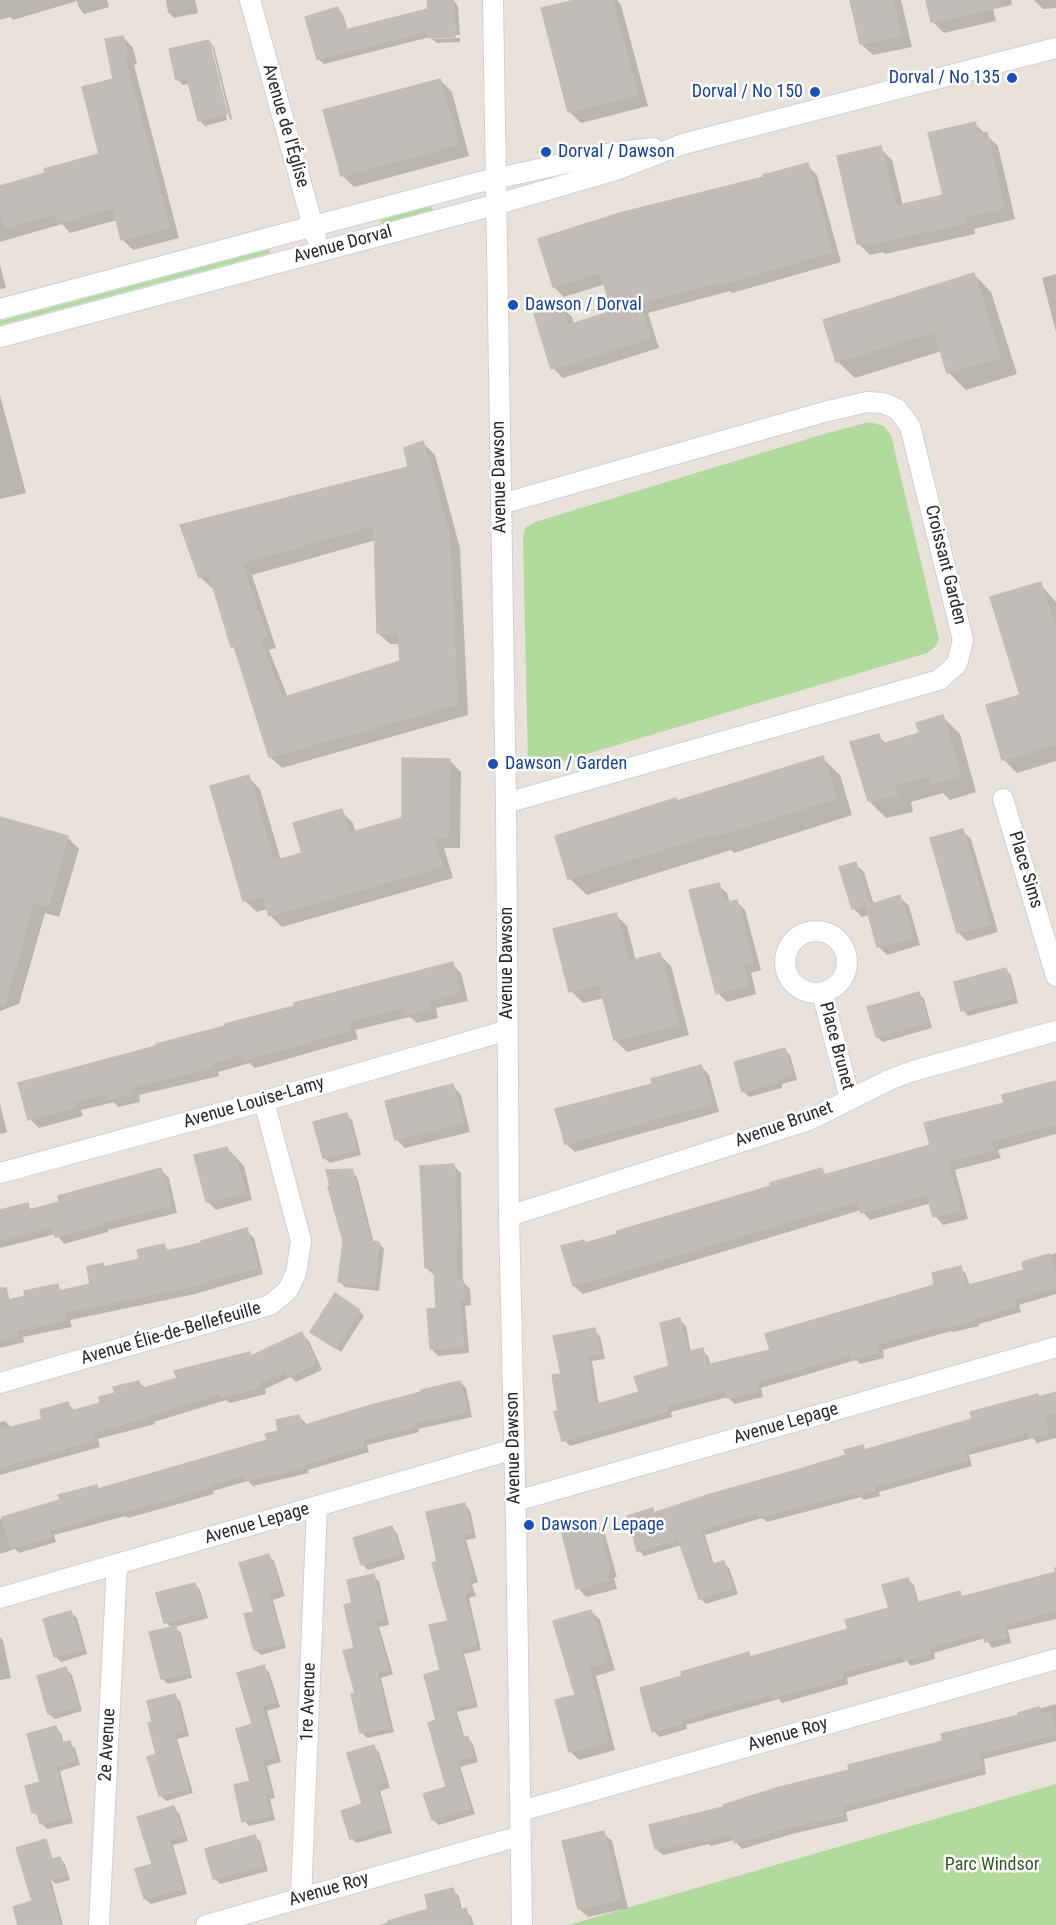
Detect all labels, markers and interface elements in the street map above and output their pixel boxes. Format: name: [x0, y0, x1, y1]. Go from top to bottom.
street label: Avenue de l'Église: [257, 62, 313, 190]
place label: Dorval / No 135: [889, 67, 1000, 89]
marker: Dorval / No 135: [1005, 71, 1019, 85]
place label: Dorval / No 150: [692, 81, 803, 103]
marker: Dorval / No 150: [808, 85, 822, 99]
place label: Dorval / Dawson: [558, 141, 675, 163]
marker: Dorval / Dawson: [539, 145, 553, 159]
street label: Avenue Dorval: [291, 221, 395, 269]
place label: Dawson / Dorval: [525, 294, 642, 316]
marker: Dawson / Dorval: [506, 298, 520, 312]
street label: Avenue Dawson: [488, 421, 512, 533]
street label: Croissant Garden: [920, 503, 970, 627]
place label: Dawson / Garden: [505, 753, 627, 775]
marker: Dawson / Garden: [486, 757, 500, 771]
street label: Place Sims: [1003, 829, 1047, 911]
street label: Avenue Dawson: [496, 907, 518, 1019]
street label: Place Brunet: [814, 1000, 858, 1092]
street label: Avenue Louise-Lamy: [181, 1073, 327, 1133]
street label: Avenue Brunet: [732, 1097, 836, 1153]
street label: Avenue Élie-de-Bellefeuille: [78, 1298, 264, 1370]
street label: Avenue Dawson: [502, 1392, 526, 1504]
street label: Avenue Lepage: [731, 1399, 841, 1449]
street label: Avenue Lepage: [202, 1499, 312, 1549]
place label: Dawson / Lepage: [541, 1514, 664, 1536]
marker: Dawson / Lepage: [522, 1518, 536, 1532]
street label: 1re Avenue: [297, 1662, 321, 1742]
street label: 2e Avenue: [95, 1708, 121, 1782]
street label: Avenue Roy: [746, 1713, 830, 1757]
park label: Parc Windsor: [945, 1854, 1039, 1876]
street label: Avenue Roy: [287, 1868, 371, 1912]

